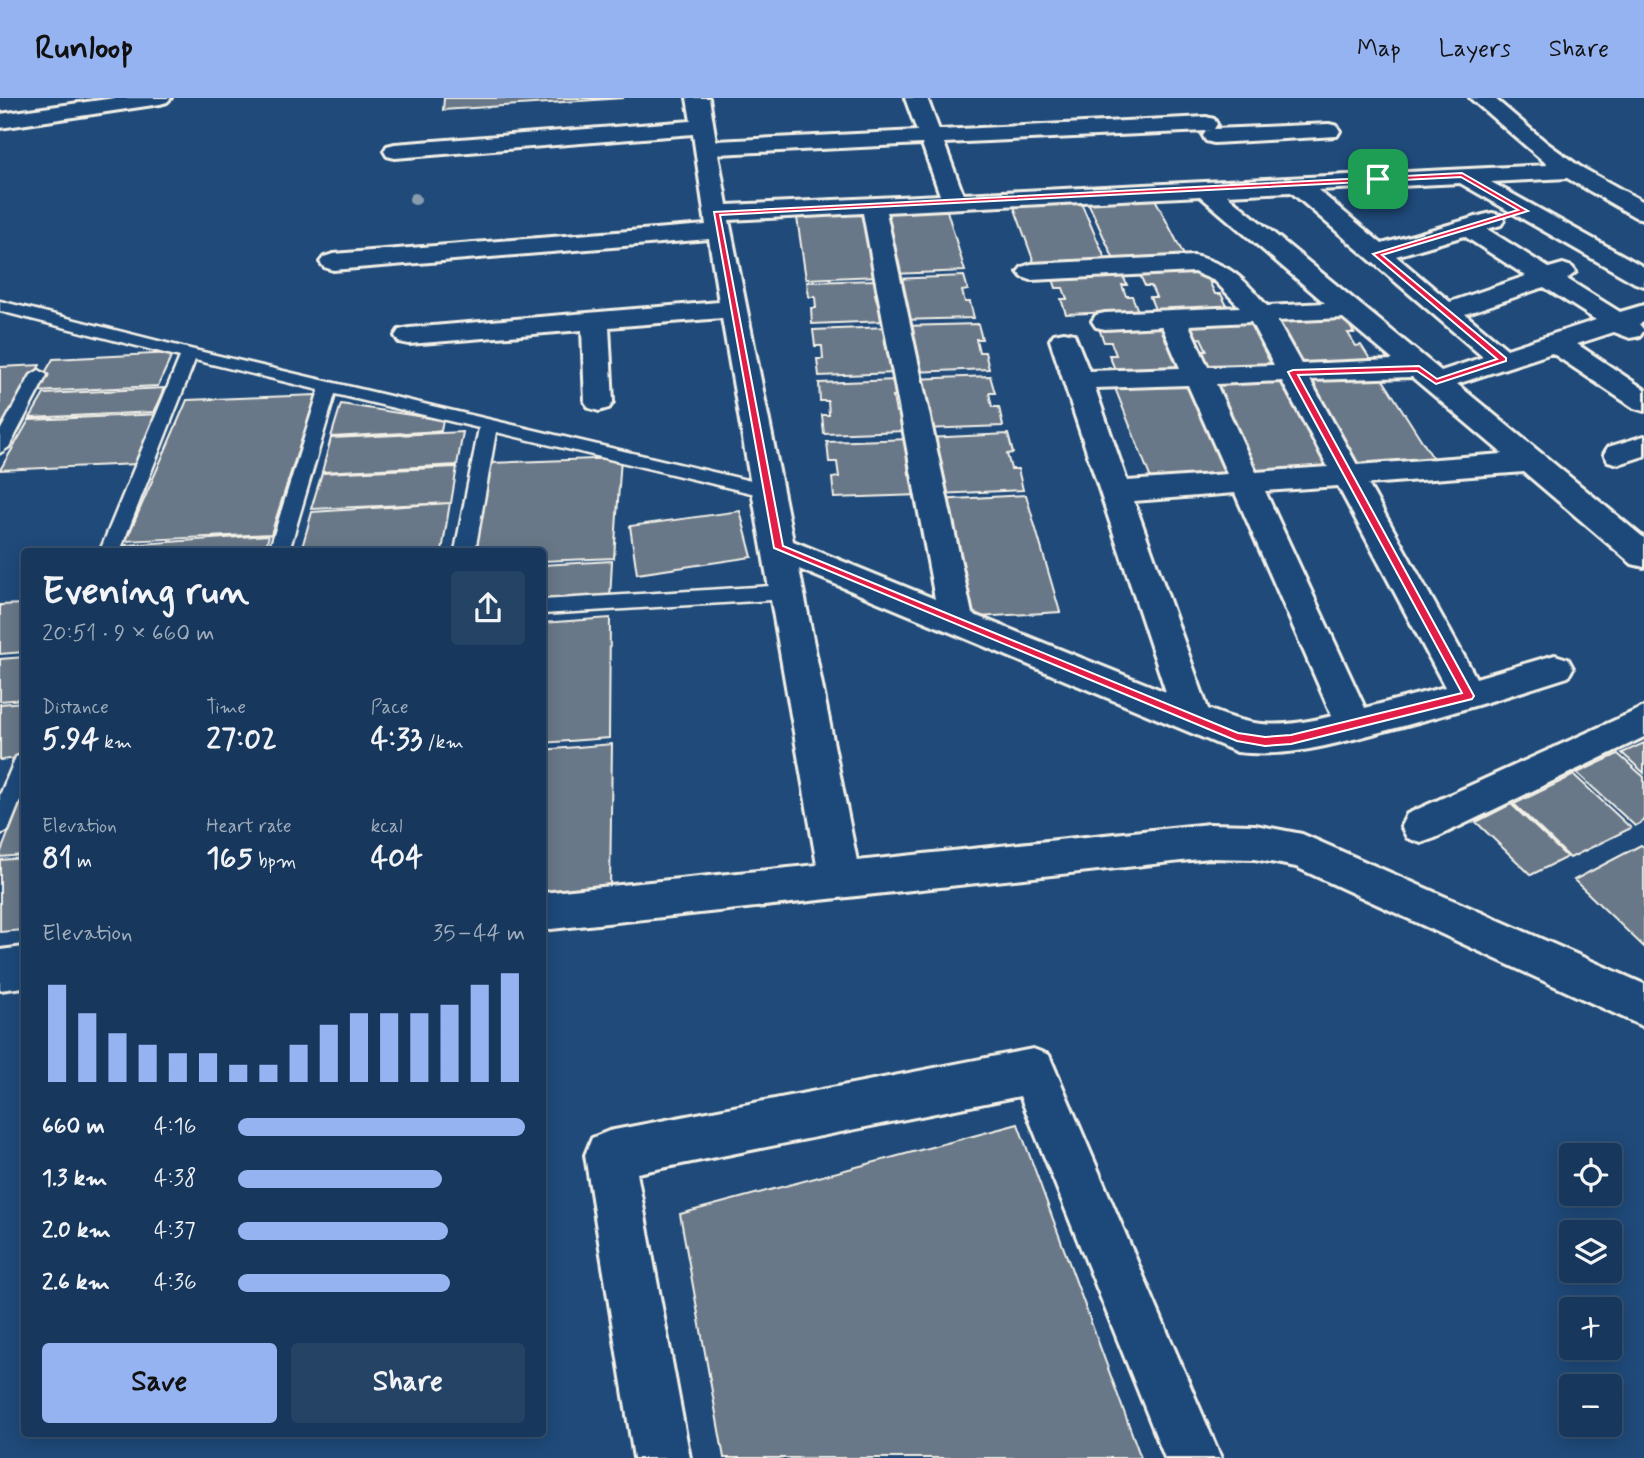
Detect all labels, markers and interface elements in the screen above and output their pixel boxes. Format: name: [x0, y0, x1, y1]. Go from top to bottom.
text: Runloop: [35, 27, 134, 71]
text: Map: [1357, 34, 1401, 65]
text: Layers: [1439, 34, 1511, 65]
text: Share: [1549, 34, 1609, 65]
pin: [1348, 149, 1408, 209]
icon: arrive: [1359, 160, 1397, 198]
text: Evening run: [42, 568, 249, 617]
button: share: [451, 571, 525, 645]
text: 20:51 · 9 × 660 m: [42, 619, 215, 649]
text: Distance: [42, 695, 109, 720]
text: Time: [206, 695, 246, 720]
text: Pace: [371, 695, 408, 720]
text: 5.94: [42, 720, 99, 759]
text: 27:02: [206, 720, 277, 759]
text: 4:33: [371, 720, 422, 759]
text: km: [99, 730, 132, 755]
text: /km: [422, 730, 464, 755]
text: Elevation: [42, 814, 117, 839]
text: Heart rate: [206, 814, 292, 839]
text: kcal: [371, 814, 403, 839]
text: 81: [42, 839, 72, 878]
text: 165: [206, 839, 253, 878]
text: 404: [371, 839, 423, 878]
text: m: [72, 849, 92, 874]
text: bpm: [253, 849, 296, 874]
text: Elevation: [42, 919, 133, 949]
text: 35–44 m: [433, 919, 525, 949]
text: 660 m: [42, 1112, 105, 1142]
text: 4:16: [154, 1112, 197, 1142]
map controls: [1559, 1143, 1622, 1437]
button: locate: [1559, 1143, 1622, 1206]
text: 1.3 km: [42, 1164, 107, 1194]
text: 4:38: [154, 1164, 197, 1194]
text: 2.0 km: [42, 1216, 111, 1246]
text: 4:37: [154, 1216, 196, 1246]
button: layers: [1559, 1220, 1622, 1283]
text: 2.6 km: [42, 1268, 110, 1298]
text: 4:36: [154, 1268, 197, 1298]
button: +: [1559, 1297, 1622, 1360]
button: Save: [42, 1343, 277, 1423]
button: Share: [291, 1343, 525, 1423]
button: −: [1559, 1374, 1622, 1437]

